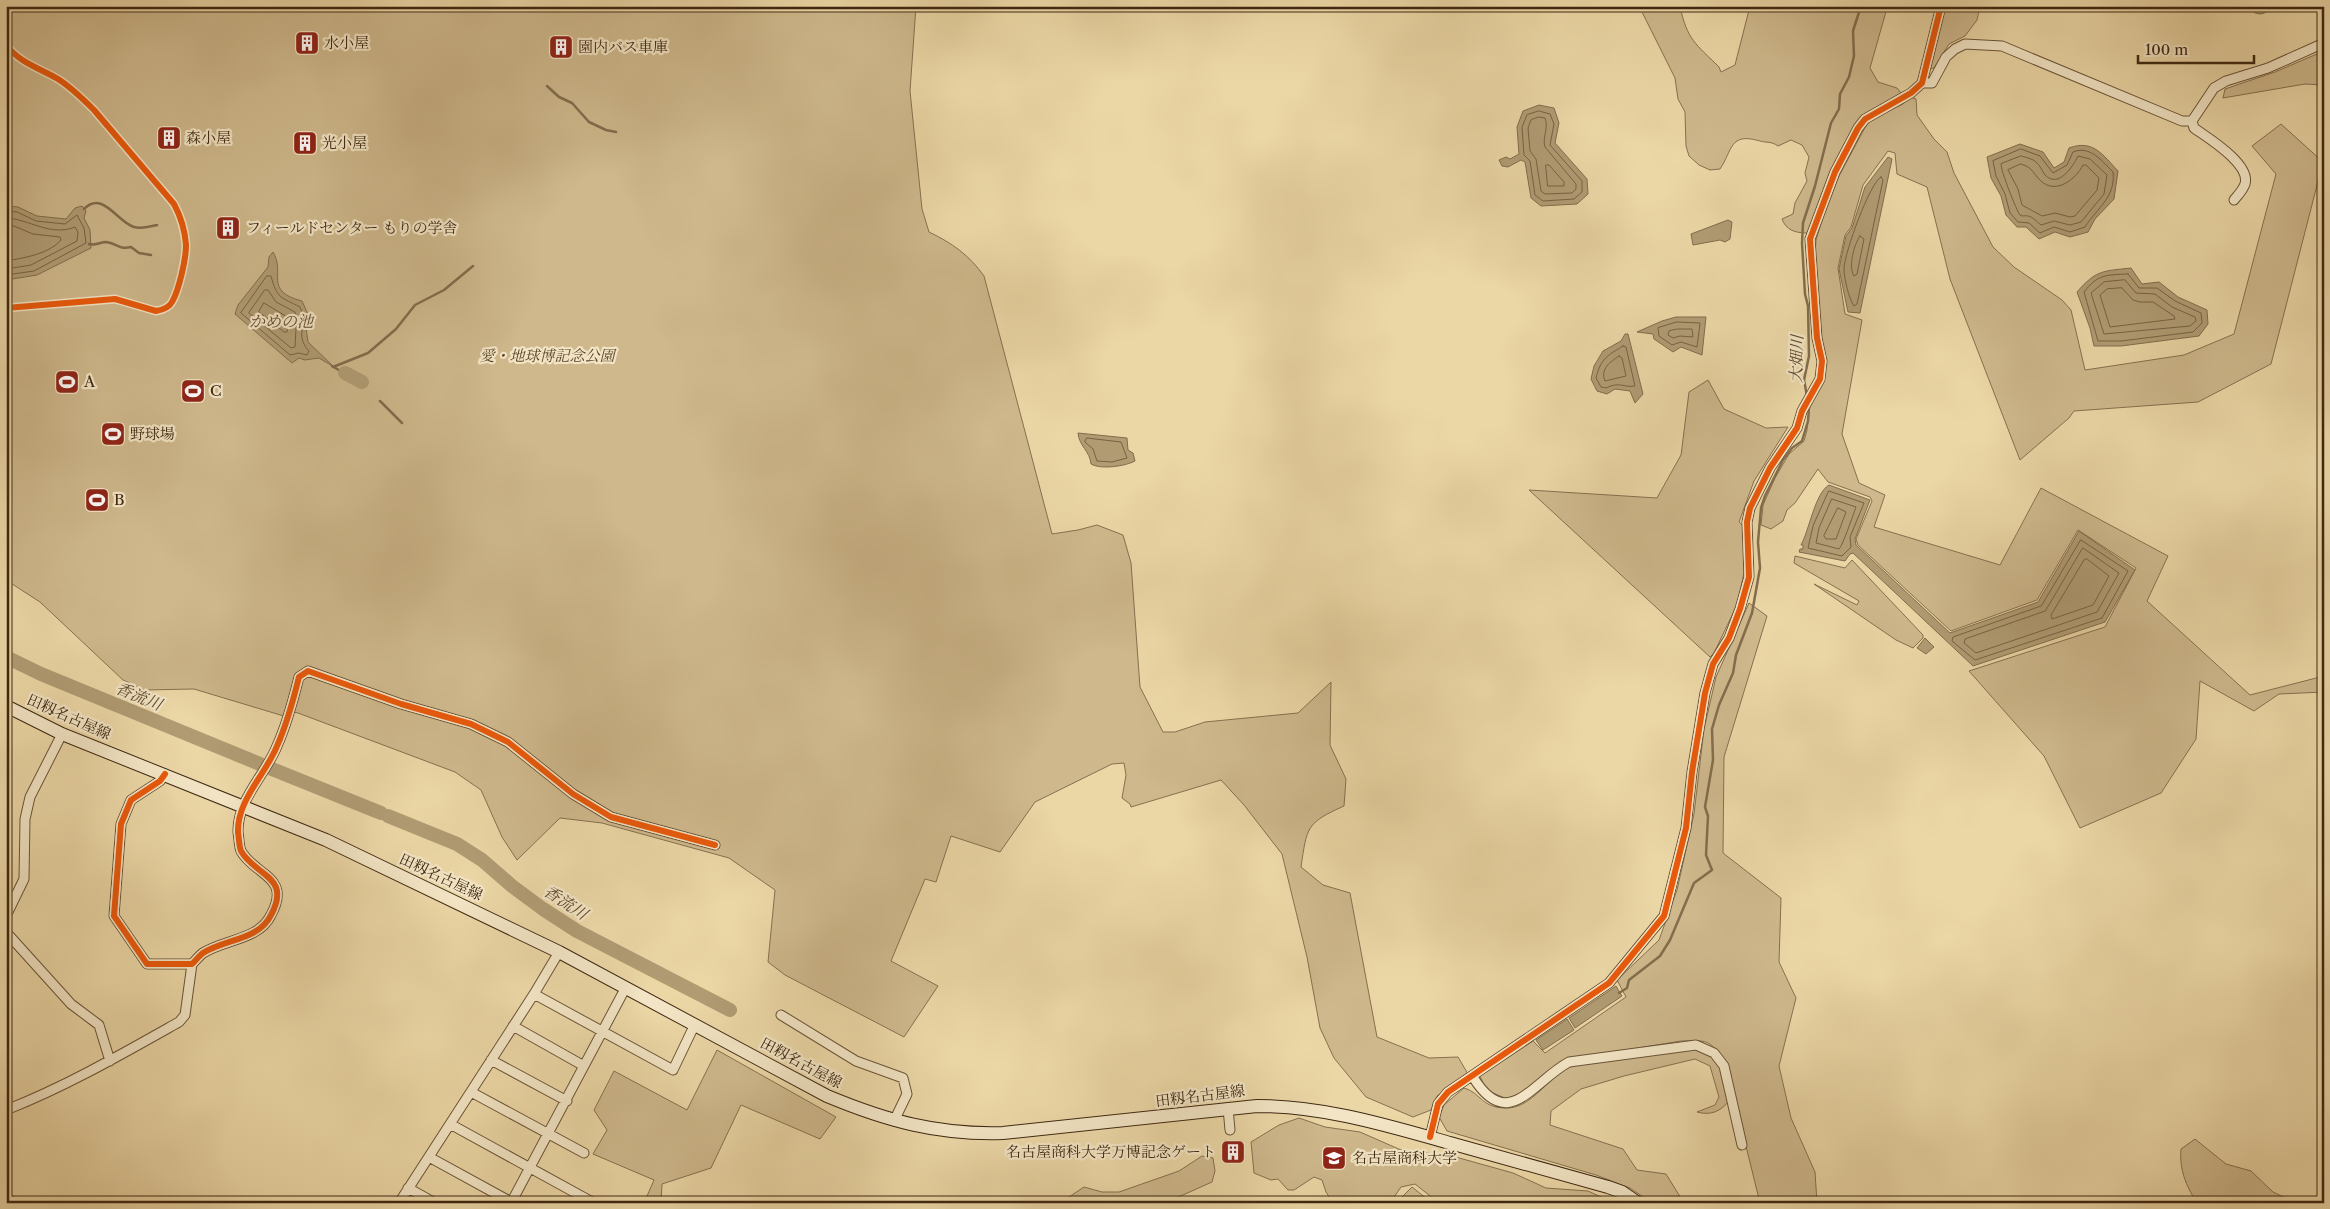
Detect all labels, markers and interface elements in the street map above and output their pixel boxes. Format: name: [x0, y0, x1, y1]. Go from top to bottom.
building icon: 水小屋: [294, 30, 320, 56]
scale bar: [2138, 32, 2254, 64]
place label: 水小屋: [324, 33, 369, 52]
building icon: 園内バス車庫: [548, 34, 574, 60]
place label: 園内バス車庫: [578, 37, 668, 56]
text: 100 m: [2145, 40, 2188, 59]
building icon: 森小屋: [156, 125, 182, 151]
place label: 森小屋: [186, 128, 231, 147]
building icon: 光小屋: [292, 130, 318, 156]
place label: 光小屋: [322, 133, 367, 152]
building icon: フィールドセンター もりの学舎: [215, 215, 241, 241]
place label: フィールドセンター もりの学舎: [246, 218, 457, 237]
water label: かめの池: [249, 311, 315, 331]
water label: 大畑川: [1785, 333, 1807, 383]
park label: 愛・地球博記念公園: [479, 346, 617, 365]
sports icon: A: [54, 369, 80, 395]
place label: A: [83, 372, 96, 391]
sports icon: C: [180, 378, 206, 404]
place label: C: [210, 381, 222, 400]
sports icon: 野球場: [100, 421, 126, 447]
place label: 野球場: [130, 424, 175, 443]
sports icon: B: [84, 487, 110, 513]
place label: B: [114, 490, 124, 509]
water label: 香流川: [113, 678, 167, 715]
street label: 田籾名古屋線: [24, 690, 114, 744]
street label: 田籾名古屋線: [396, 849, 486, 904]
water label: 香流川: [540, 881, 593, 925]
street label: 田籾名古屋線: [757, 1033, 845, 1092]
street label: 田籾名古屋線: [1154, 1081, 1246, 1110]
building icon: 名古屋商科大学万博記念ゲート: [1220, 1139, 1246, 1165]
place label: 名古屋商科大学万博記念ゲート: [1006, 1142, 1216, 1161]
school or university icon: 名古屋商科大学: [1321, 1145, 1347, 1171]
place label: 名古屋商科大学: [1352, 1148, 1457, 1167]

